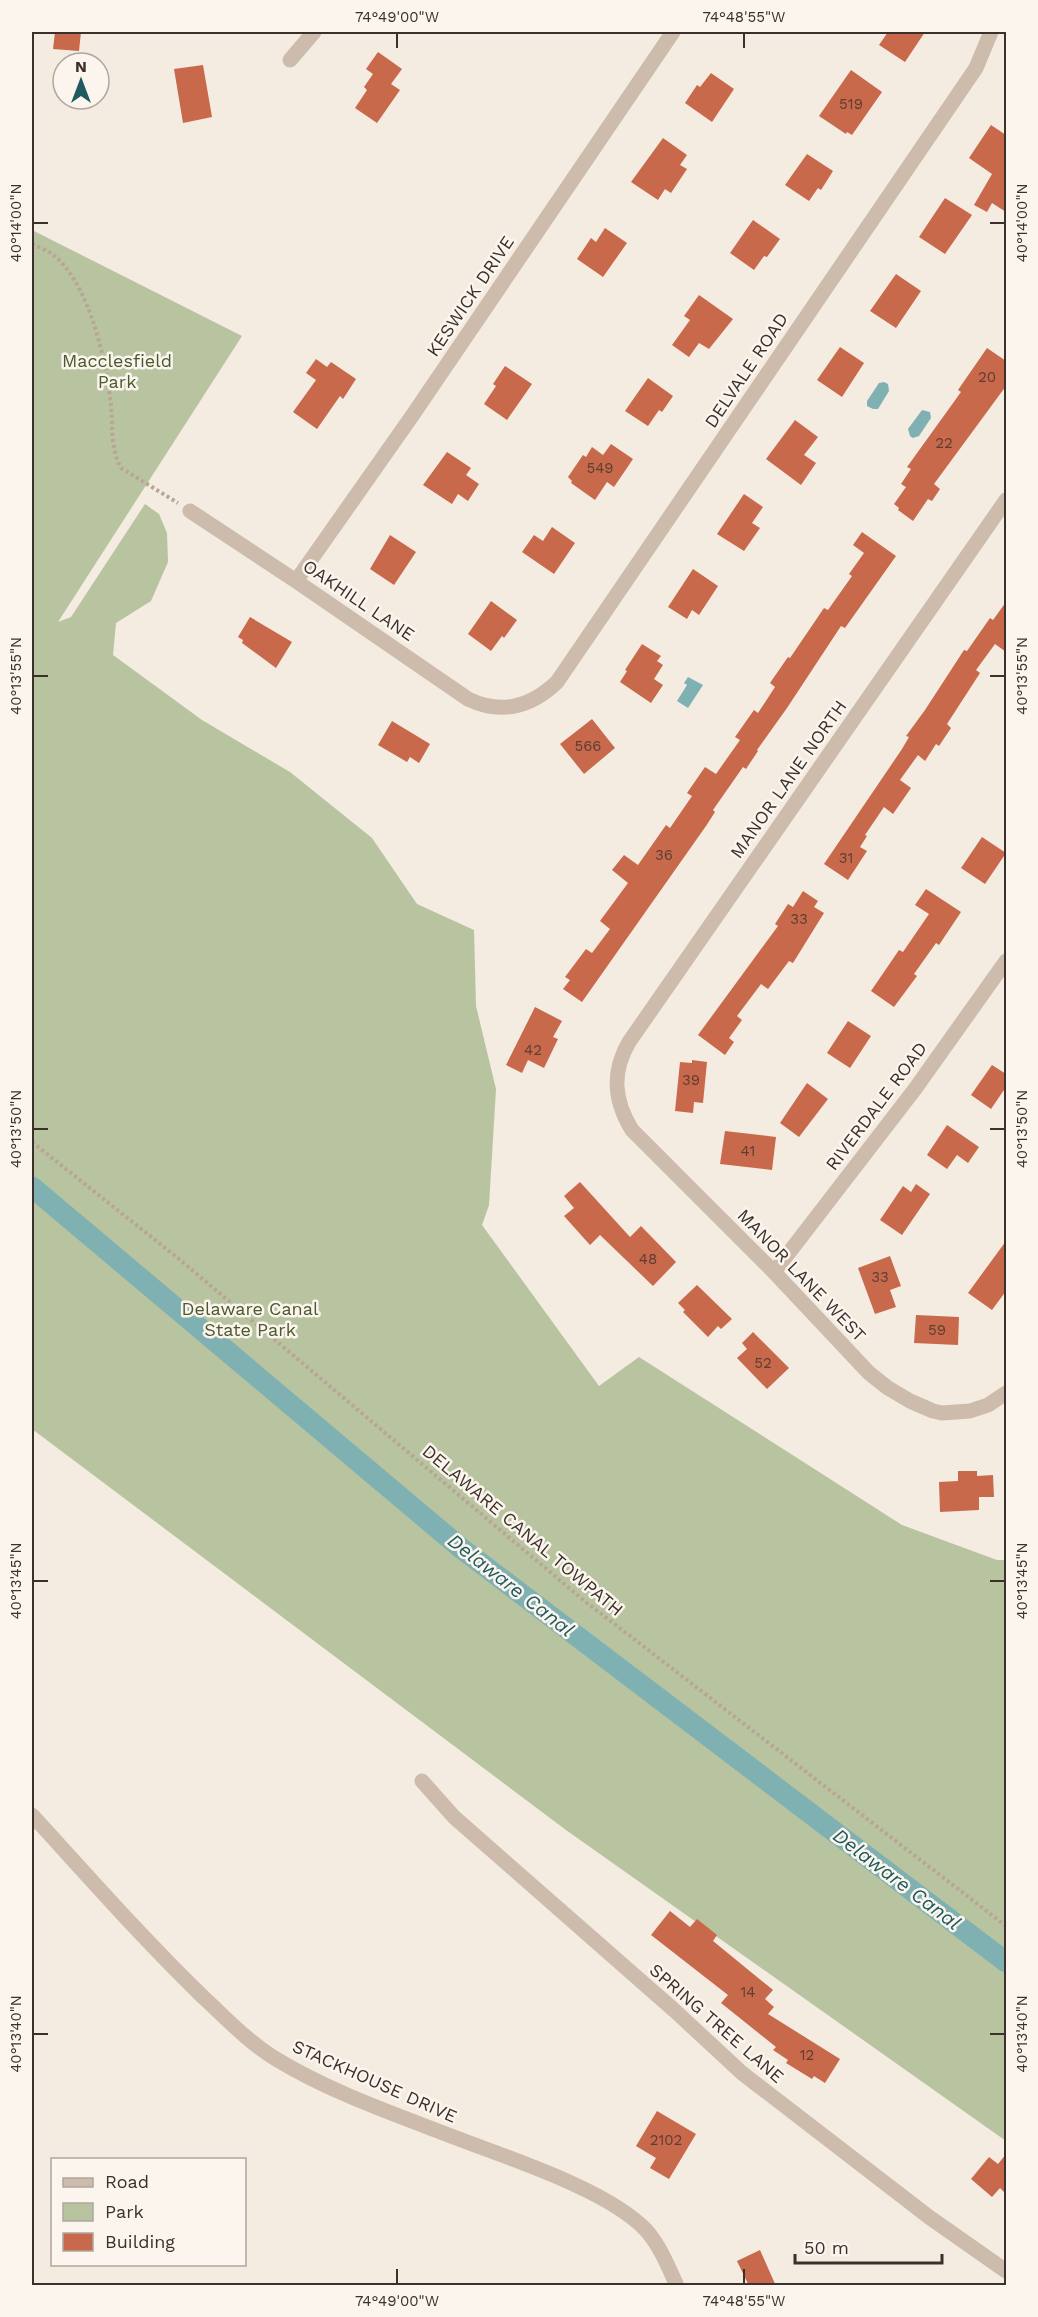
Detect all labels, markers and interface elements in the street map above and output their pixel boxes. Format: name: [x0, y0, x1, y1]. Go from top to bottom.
text: 74°49'00"W: [355, 8, 439, 26]
text: 74°48'55"W: [703, 8, 785, 26]
north arrow: [51, 51, 111, 111]
text: N: [75, 57, 87, 76]
house number: 519: [839, 95, 863, 113]
text: 40°14'00"N: [7, 184, 25, 262]
text: 40°14'00"N: [1013, 184, 1031, 262]
street label: KESWICK DRIVE: [422, 232, 518, 360]
street label: DELVALE ROAD: [700, 309, 792, 431]
park label: Macclesfield Park: [62, 350, 172, 392]
house number: 20: [978, 368, 996, 386]
house number: 22: [935, 434, 953, 452]
house number: 549: [586, 459, 614, 477]
street label: OAKHILL LANE: [299, 555, 419, 645]
text: 40°13'55"N: [7, 637, 25, 715]
text: 40°13'55"N: [1013, 637, 1031, 715]
street label: MANOR LANE NORTH: [726, 696, 850, 862]
house number: 566: [575, 737, 601, 755]
house number: 36: [655, 846, 673, 864]
house number: 31: [839, 849, 853, 867]
house number: 33: [790, 910, 808, 928]
street label: RIVERDALE ROAD: [821, 1038, 931, 1174]
house number: 42: [524, 1041, 542, 1059]
house number: 39: [682, 1071, 700, 1089]
text: 40°13'50"N: [7, 1090, 25, 1168]
text: 40°13'50"N: [1013, 1090, 1031, 1168]
house number: 41: [741, 1142, 755, 1160]
street label: MANOR LANE WEST: [733, 1204, 871, 1346]
house number: 48: [639, 1250, 657, 1268]
house number: 33: [871, 1268, 889, 1286]
park label: Delaware Canal State Park: [182, 1298, 319, 1340]
house number: 59: [928, 1321, 946, 1339]
house number: 52: [754, 1354, 772, 1372]
street label: DELAWARE CANAL TOWPATH: [418, 1440, 628, 1620]
water label: Delaware Canal: [443, 1528, 579, 1642]
text: 40°13'45"N: [7, 1542, 25, 1620]
text: 40°13'45"N: [1013, 1542, 1031, 1620]
water label: Delaware Canal: [828, 1823, 966, 1935]
street label: SPRING TREE LANE: [646, 1959, 788, 2087]
house number: 14: [740, 1983, 756, 2001]
text: 40°13'40"N: [7, 1995, 25, 2073]
text: 40°13'40"N: [1013, 1995, 1031, 2073]
street label: STACKHOUSE DRIVE: [289, 2035, 461, 2127]
house number: 12: [800, 2046, 814, 2064]
house number: 2102: [650, 2131, 682, 2149]
legend: [51, 2158, 246, 2266]
text: Road: [105, 2171, 149, 2192]
text: Park: [105, 2201, 144, 2222]
scale bar: [795, 2227, 942, 2265]
text: Building: [105, 2231, 175, 2252]
text: 50 m: [804, 2237, 849, 2258]
text: 74°49'00"W: [355, 2292, 439, 2310]
text: 74°48'55"W: [703, 2292, 785, 2310]

